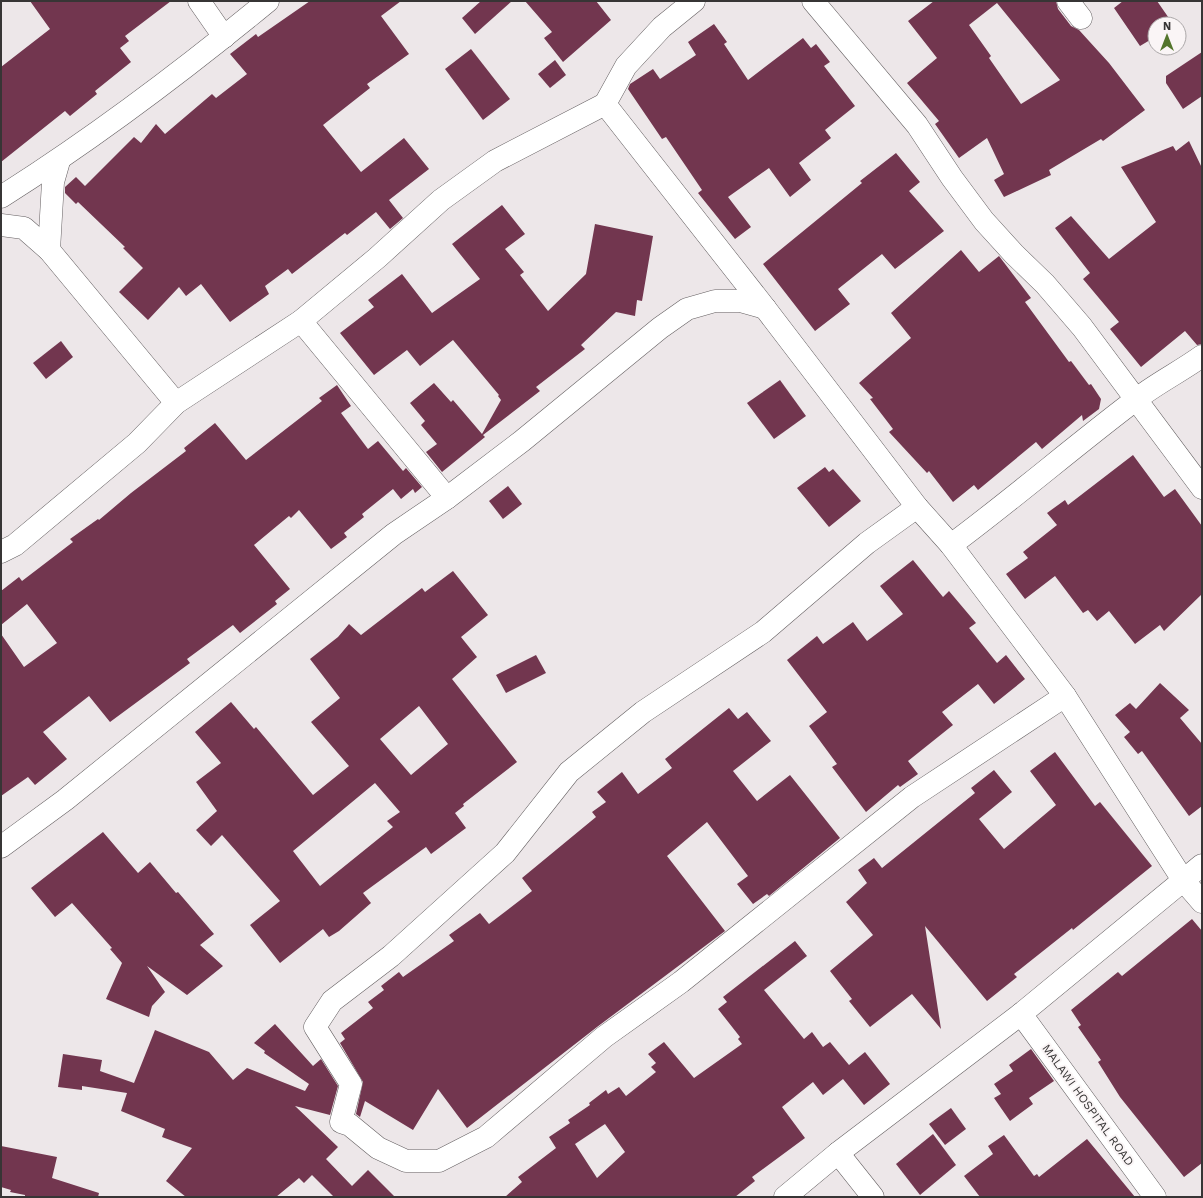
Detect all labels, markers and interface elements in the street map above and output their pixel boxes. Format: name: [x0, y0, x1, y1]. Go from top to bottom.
north arrow: [1147, 16, 1187, 56]
text: N: [1163, 20, 1171, 33]
street label: MALAWI HOSPITAL ROAD: [1039, 1042, 1137, 1168]

